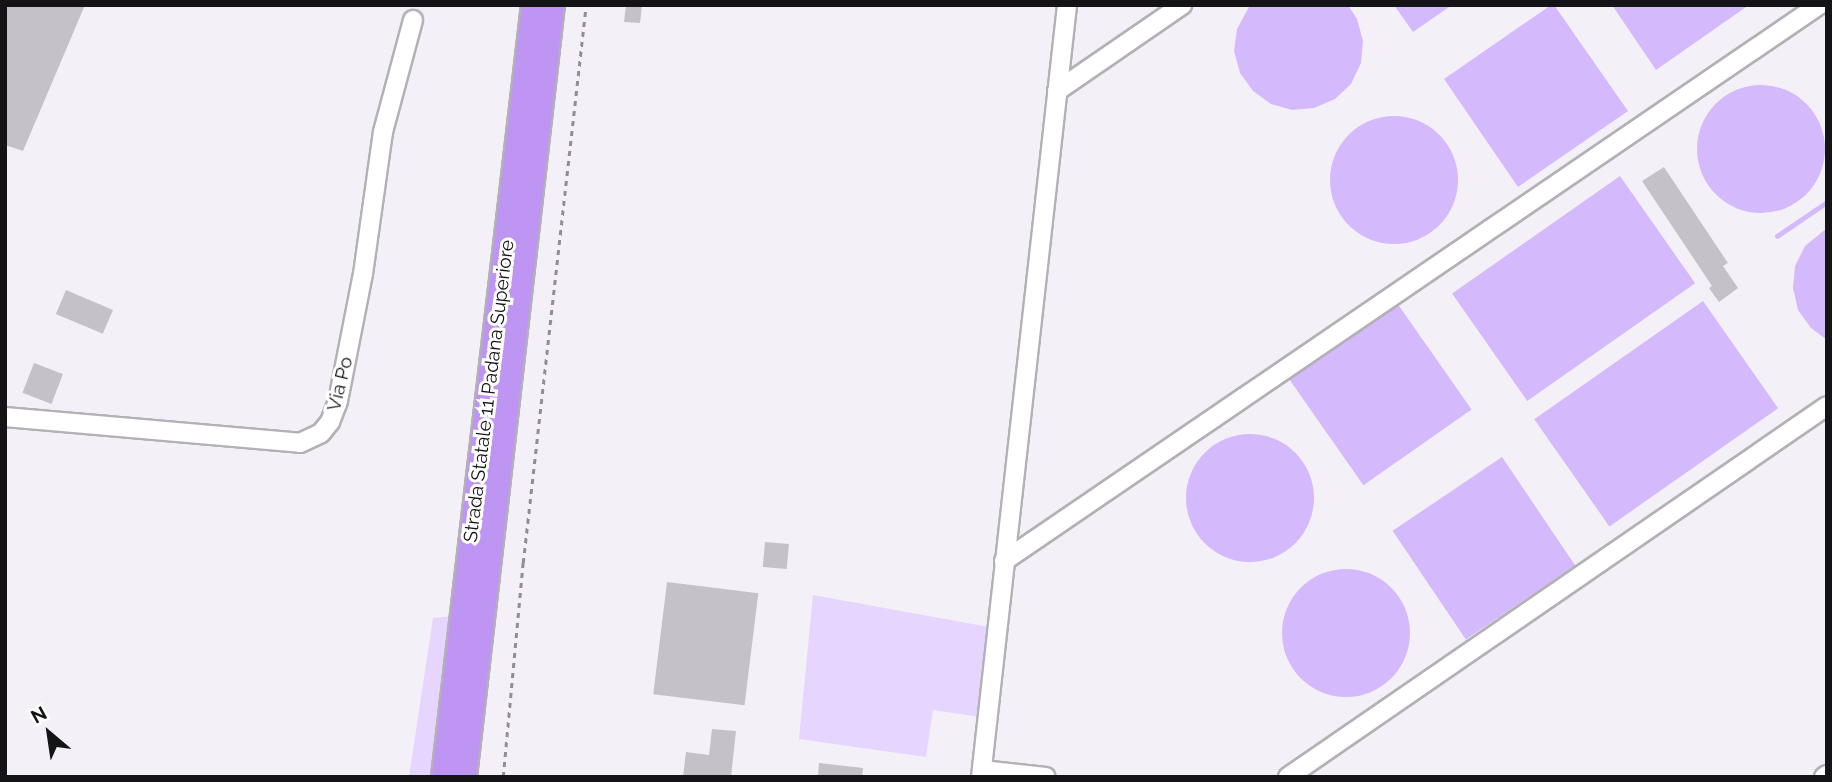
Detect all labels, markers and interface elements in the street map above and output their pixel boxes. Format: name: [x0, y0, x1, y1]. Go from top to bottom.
street label: Strada Statale 11 Padana Superiore: [459, 238, 519, 544]
street label: Via Po: [322, 354, 358, 414]
north arrow: [14, 698, 84, 768]
text: N: [27, 701, 50, 728]

